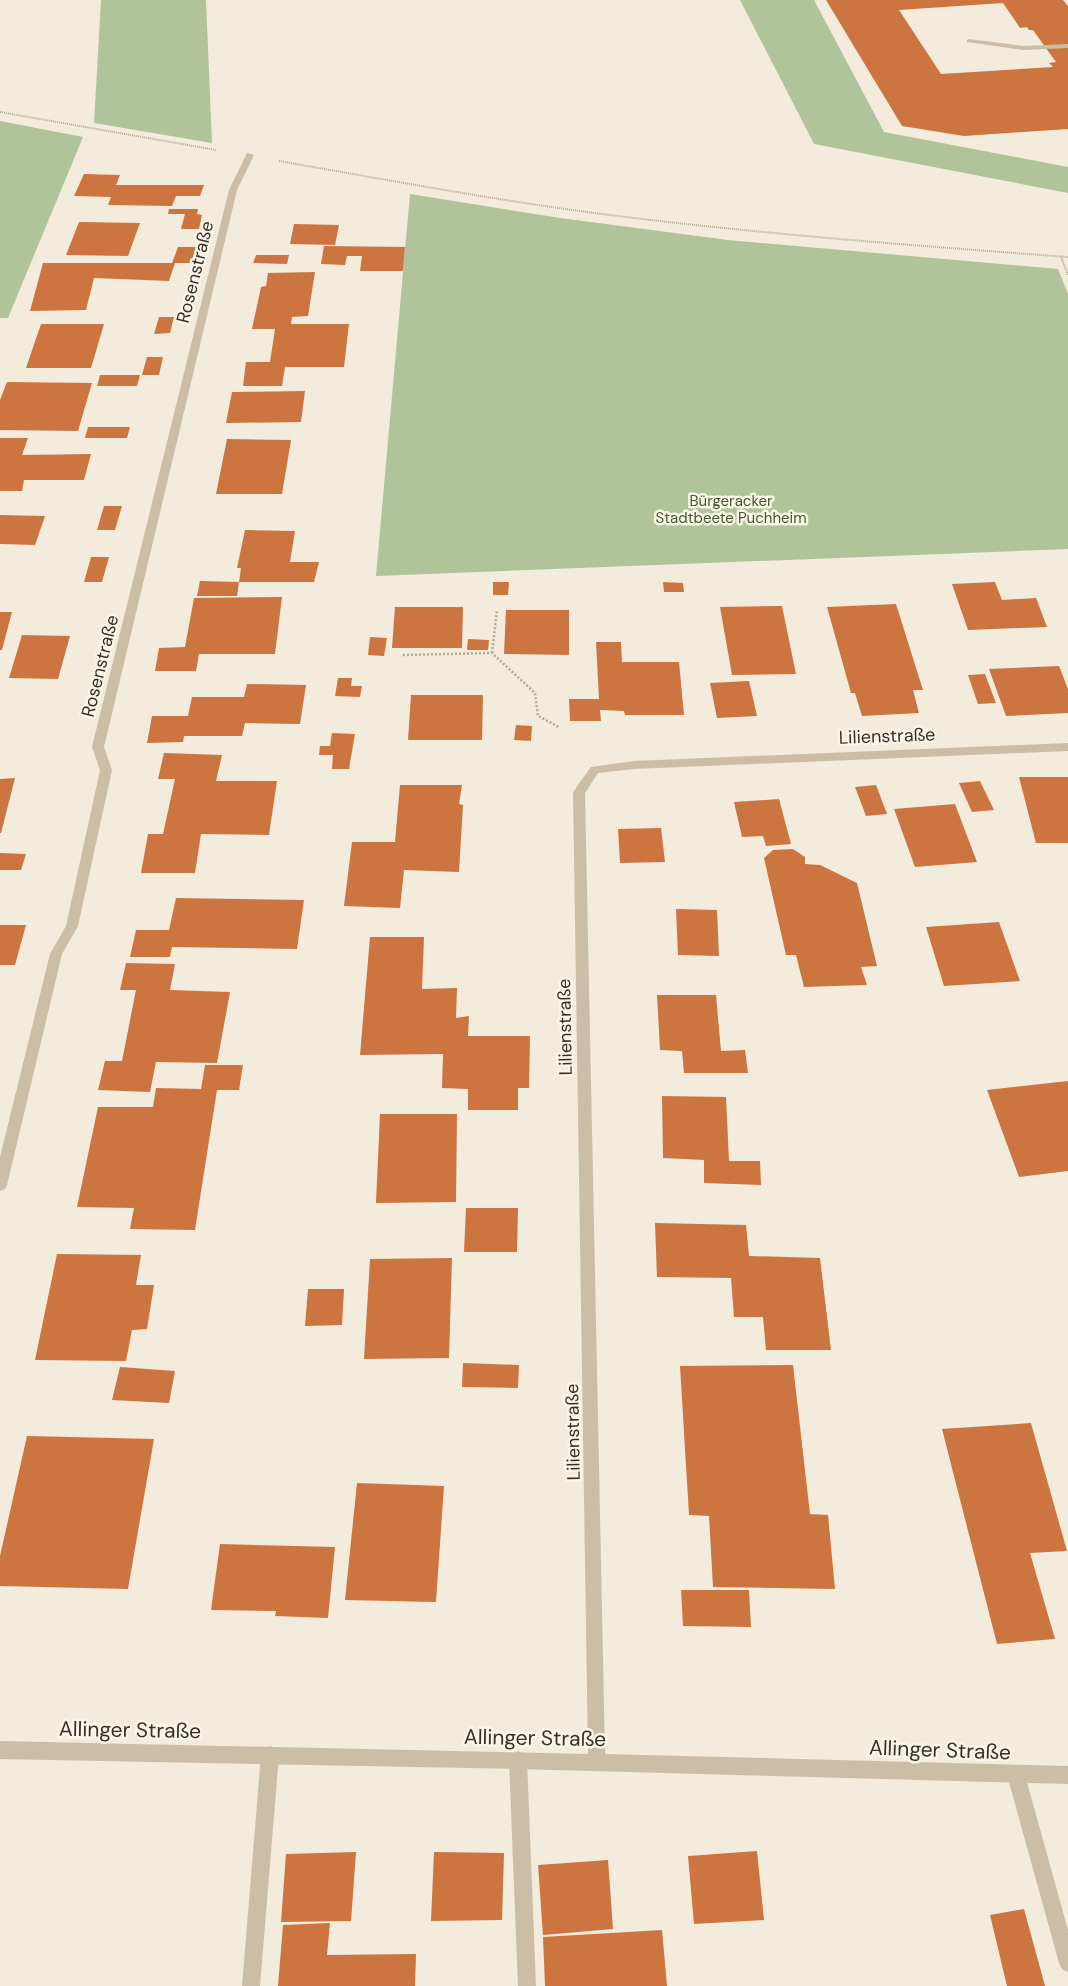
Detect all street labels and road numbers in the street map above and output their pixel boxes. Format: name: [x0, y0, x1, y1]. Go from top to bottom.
street label: Rosenstraße: [171, 218, 219, 326]
street label: Rosenstraße: [76, 612, 124, 720]
street label: Lilienstraße: [838, 722, 936, 750]
street label: Lilienstraße: [552, 978, 578, 1076]
street label: Lilienstraße: [560, 1383, 586, 1481]
street label: Allinger Straße: [59, 1715, 201, 1745]
street label: Allinger Straße: [464, 1723, 606, 1753]
street label: Allinger Straße: [869, 1734, 1012, 1766]

